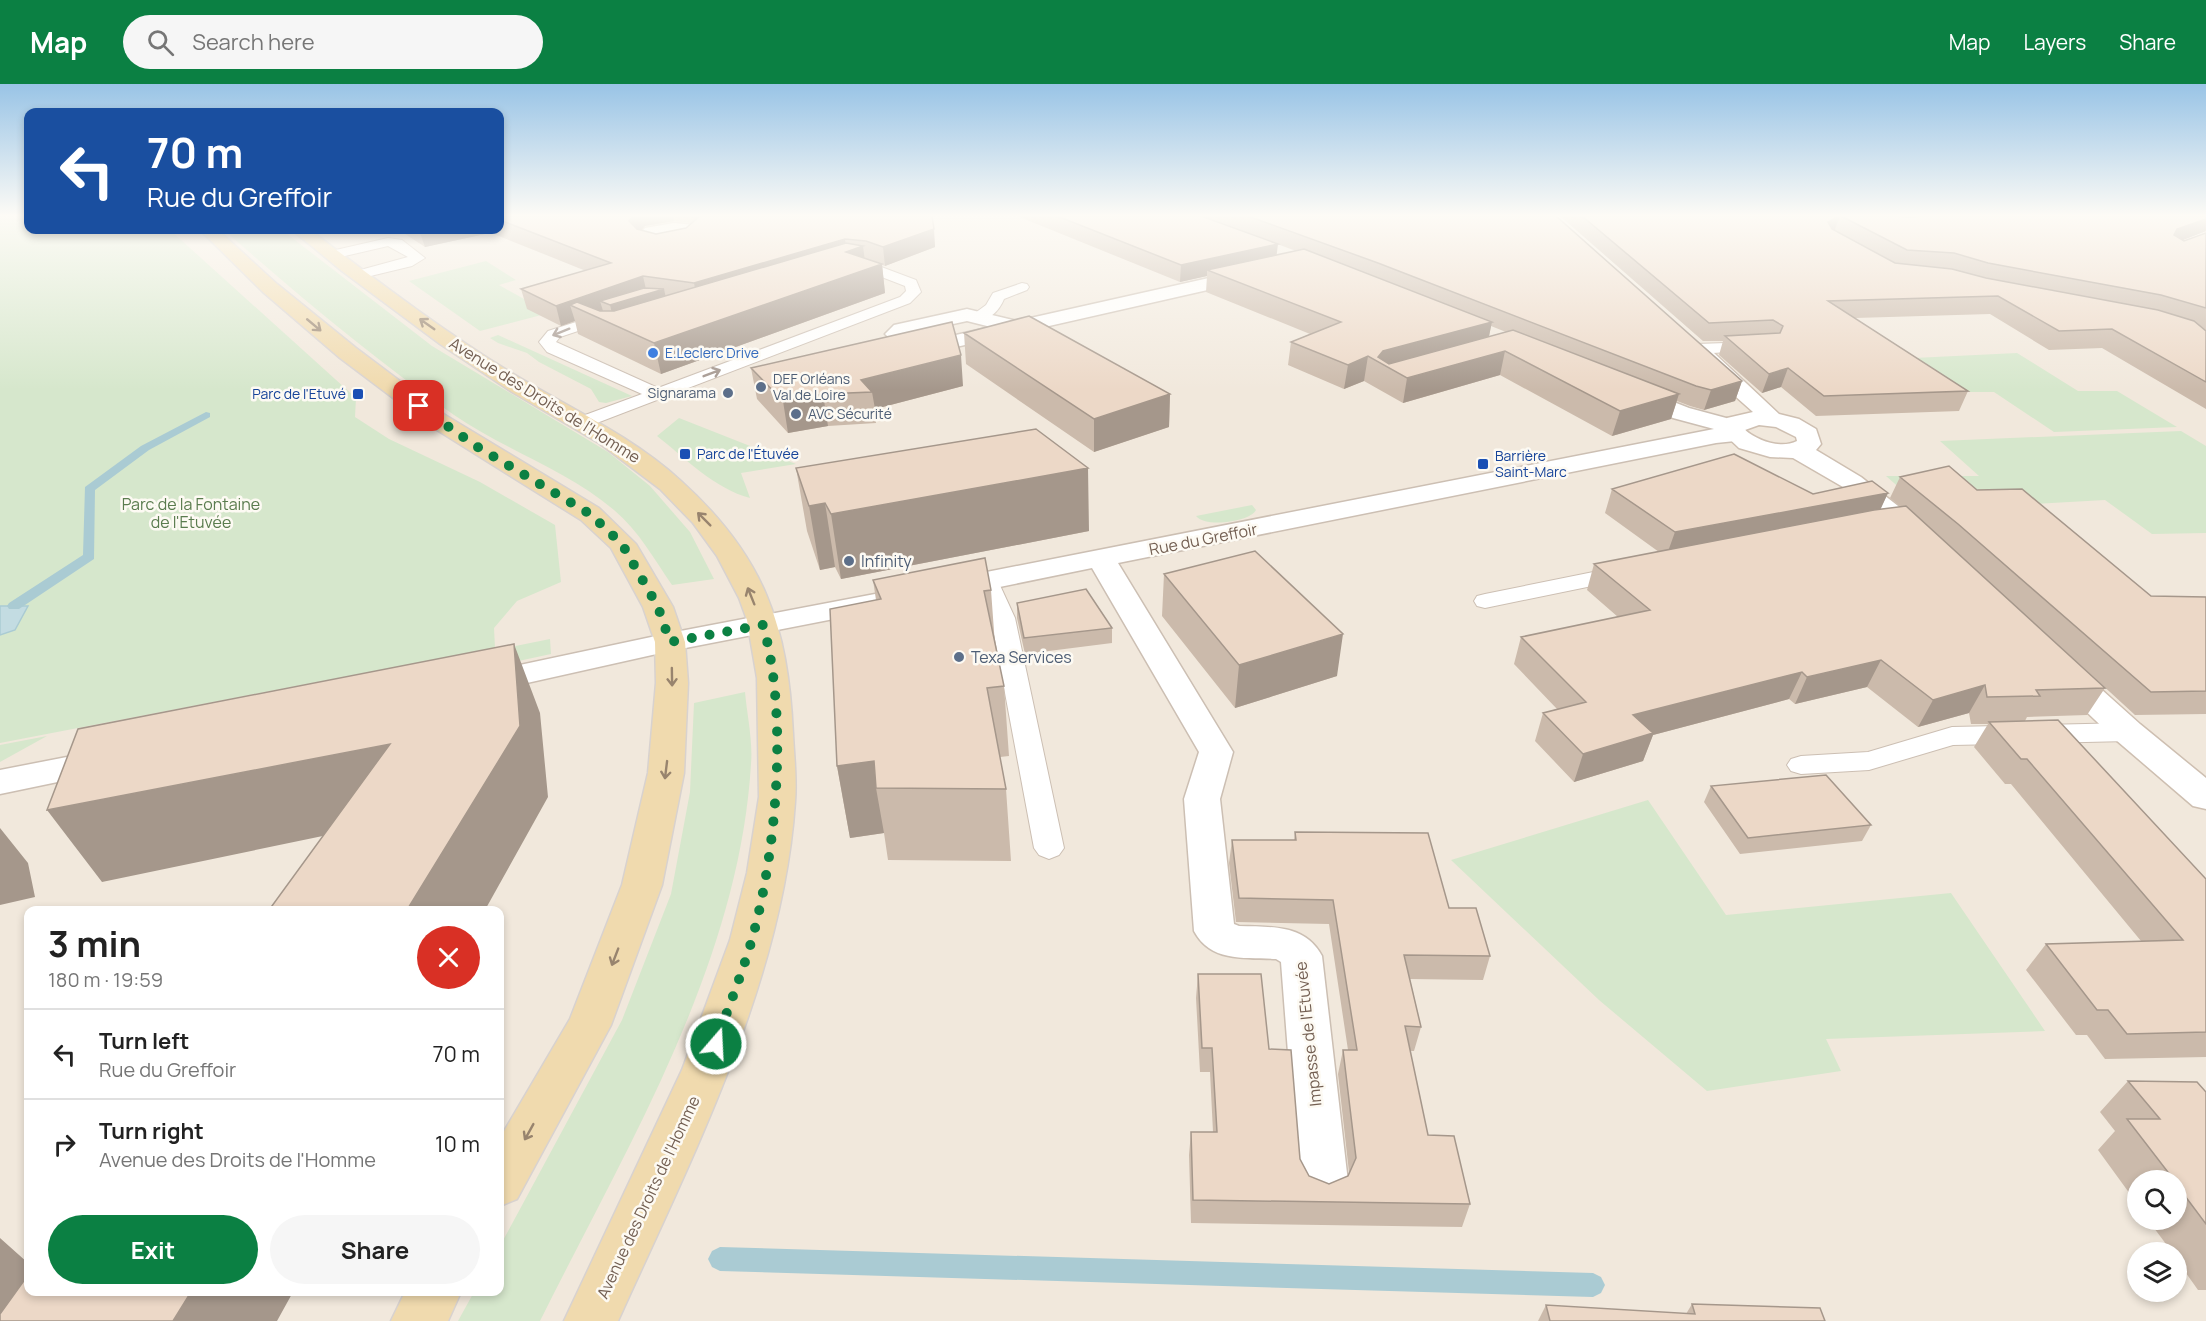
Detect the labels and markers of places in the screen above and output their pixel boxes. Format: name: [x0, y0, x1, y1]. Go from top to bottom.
place label: E.Leclerc Drive: [665, 343, 759, 362]
marker: E.Leclerc Drive: [646, 346, 660, 360]
place label: DEF Orléans Val de Loire: [773, 369, 850, 404]
pin: [393, 380, 444, 431]
marker: DEF Orléans Val de Loire: [754, 380, 768, 394]
place label: Signarama: [648, 383, 716, 402]
place label: Parc de l'Etuvé: [252, 384, 346, 403]
marker: Signarama: [721, 386, 735, 400]
marker: Parc de l'Etuvé: [351, 387, 365, 401]
place label: AVC Sécurité: [808, 404, 892, 423]
marker: AVC Sécurité: [789, 407, 803, 421]
place label: Parc de l'Étuvée: [697, 444, 799, 463]
place label: Barrière Saint-Marc: [1495, 446, 1567, 481]
marker: Parc de l'Étuvée: [678, 447, 692, 461]
marker: Barrière Saint-Marc: [1476, 457, 1490, 471]
place label: Infinity: [861, 550, 912, 572]
marker: Infinity: [842, 554, 856, 568]
place label: Texa Services: [971, 646, 1072, 668]
marker: Texa Services: [952, 650, 966, 664]

